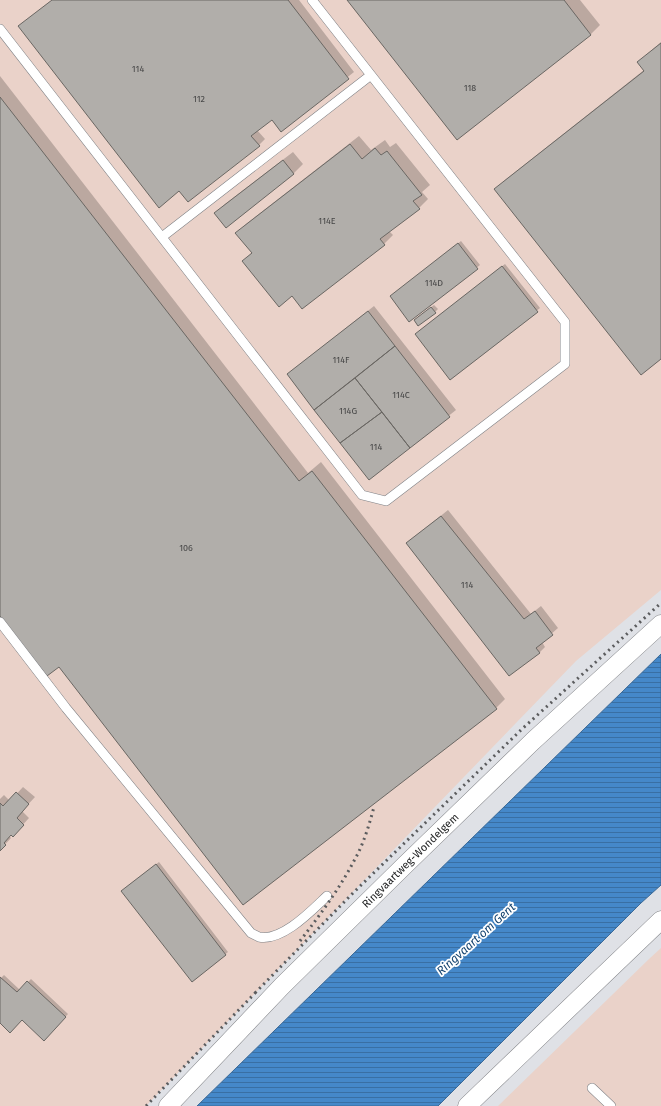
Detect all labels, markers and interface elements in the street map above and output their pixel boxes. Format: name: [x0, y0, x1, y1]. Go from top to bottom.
house number: 114: [132, 64, 144, 74]
house number: 118: [464, 83, 476, 93]
house number: 112: [193, 94, 205, 104]
house number: 114E: [318, 216, 336, 226]
house number: 114D: [425, 278, 443, 288]
house number: 114F: [333, 355, 350, 365]
house number: 114C: [392, 390, 410, 400]
house number: 114G: [339, 406, 357, 416]
house number: 114: [370, 442, 382, 452]
house number: 106: [179, 543, 193, 553]
house number: 114: [461, 580, 473, 590]
street label: Ringvaartweg-Wondelgem: [359, 811, 462, 911]
water label: Ringvaart om Gent: [434, 900, 519, 978]

